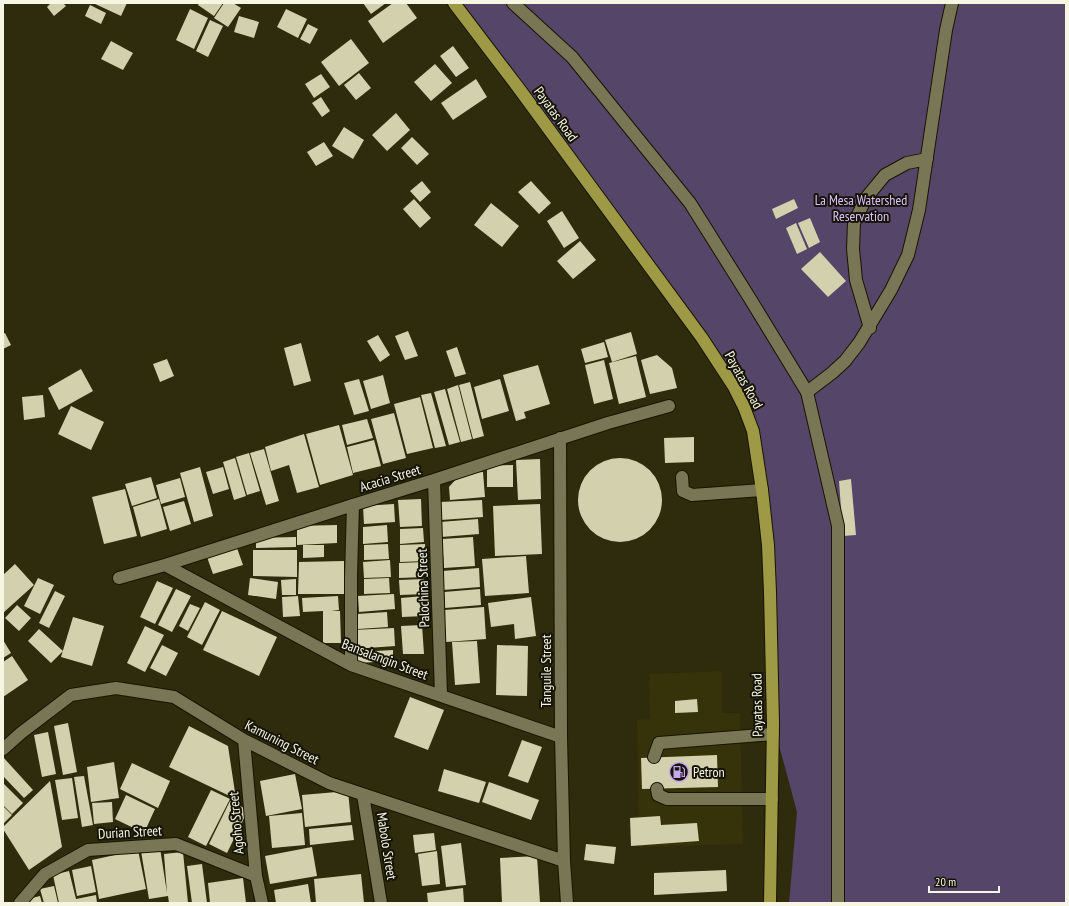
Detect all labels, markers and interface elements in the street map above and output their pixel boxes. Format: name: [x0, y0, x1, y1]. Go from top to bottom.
street label: Payatas Road: [530, 83, 582, 145]
park label: La Mesa Watershed Reservation: [815, 191, 907, 225]
street label: Payatas Road: [721, 348, 767, 412]
street label: Acacia Street: [357, 460, 423, 496]
street label: Palochina Street: [413, 548, 433, 628]
street label: Bansalangin Street: [339, 634, 431, 684]
street label: Tanguile Street: [537, 634, 555, 707]
street label: Payatas Road: [747, 673, 767, 737]
street label: Kamuning Street: [242, 716, 322, 768]
fuel station icon: Petron: [668, 761, 690, 783]
place label: Petron: [693, 763, 725, 781]
street label: Agoho Street: [224, 791, 248, 855]
street label: Mabolo Street: [373, 811, 401, 881]
street label: Durian Street: [98, 821, 163, 843]
scale bar: [929, 868, 999, 894]
text: 20 m: [935, 874, 956, 889]

